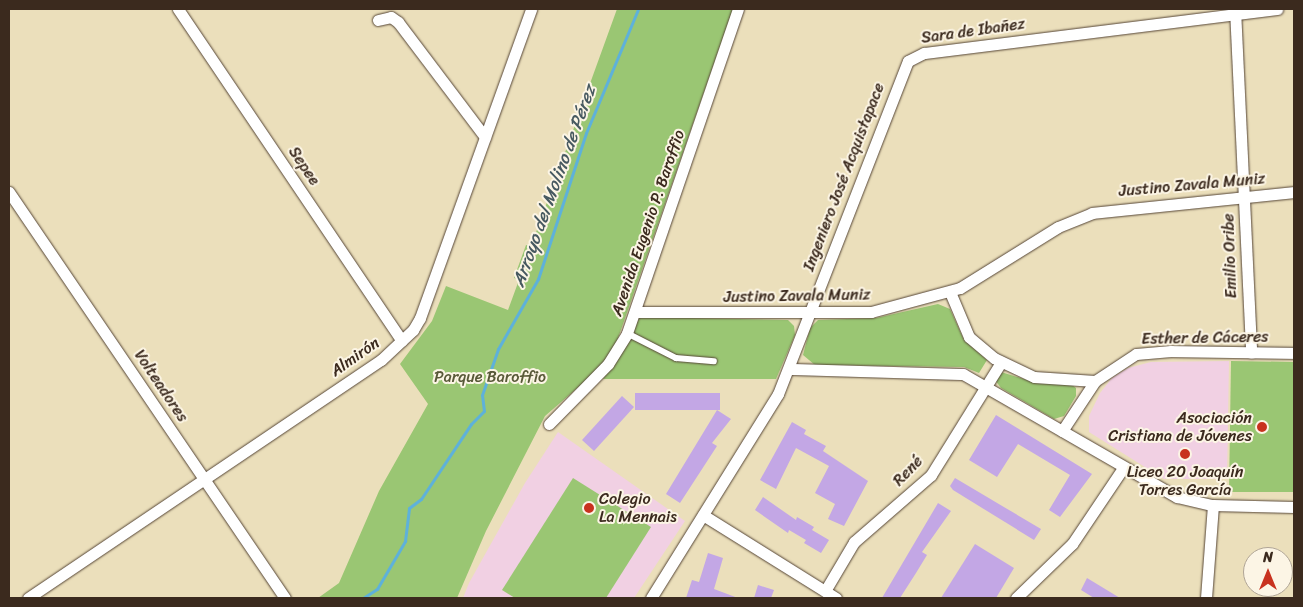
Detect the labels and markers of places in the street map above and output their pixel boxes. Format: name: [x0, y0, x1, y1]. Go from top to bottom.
place label: Asociación Cristiana de Jóvenes: [1108, 408, 1252, 446]
marker: Asociación Cristiana de Jóvenes: [1256, 421, 1268, 433]
marker: Liceo 20 Joaquín Torres García: [1179, 448, 1191, 460]
place label: Liceo 20 Joaquín Torres García: [1127, 462, 1243, 500]
place label: Colegio La Mennais: [599, 489, 676, 527]
marker: Colegio La Mennais: [583, 502, 595, 514]

